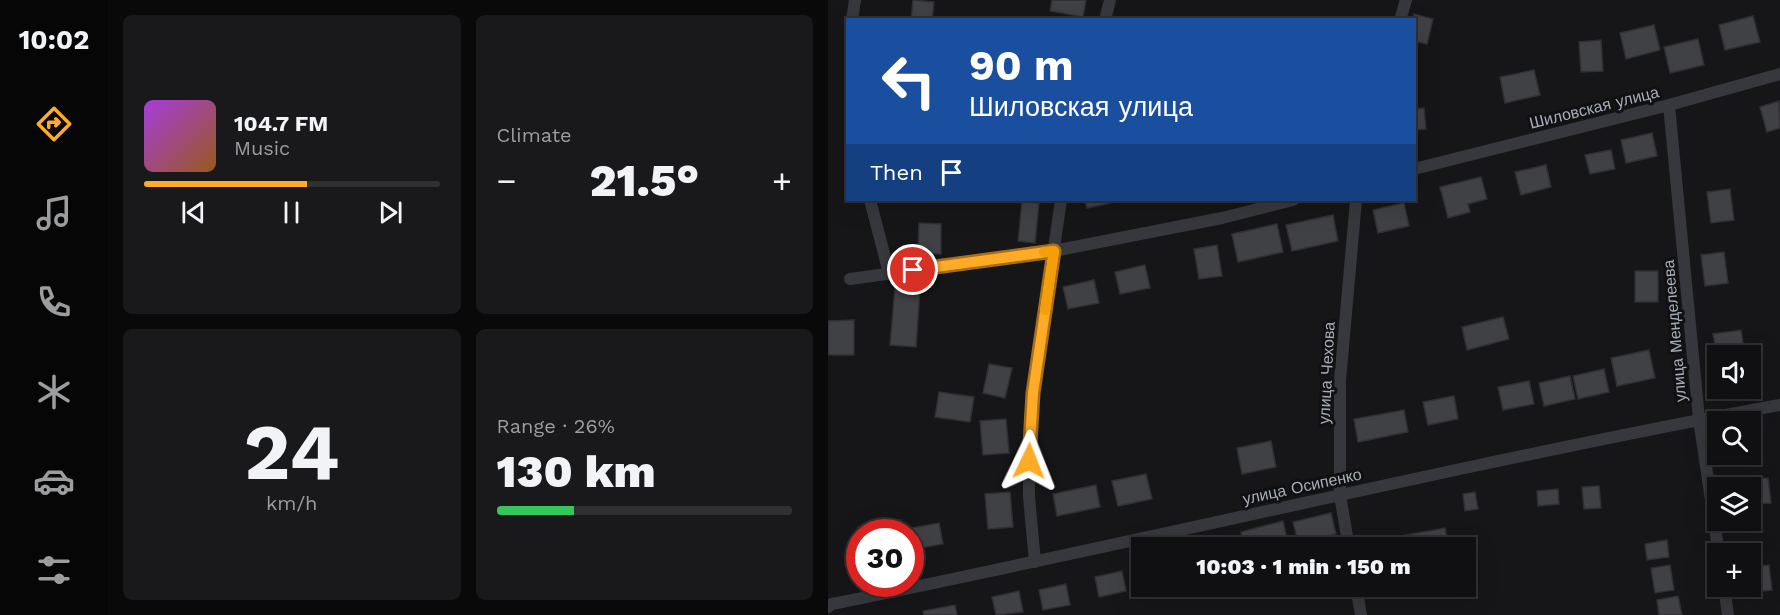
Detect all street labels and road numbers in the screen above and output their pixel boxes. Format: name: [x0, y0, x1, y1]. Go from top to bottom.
street label: Шиловская улица: [1527, 82, 1661, 133]
street label: улица Менделеева: [1659, 259, 1690, 403]
street label: улица Чехова: [1314, 321, 1339, 425]
street label: улица Осипенко: [1241, 465, 1363, 508]

